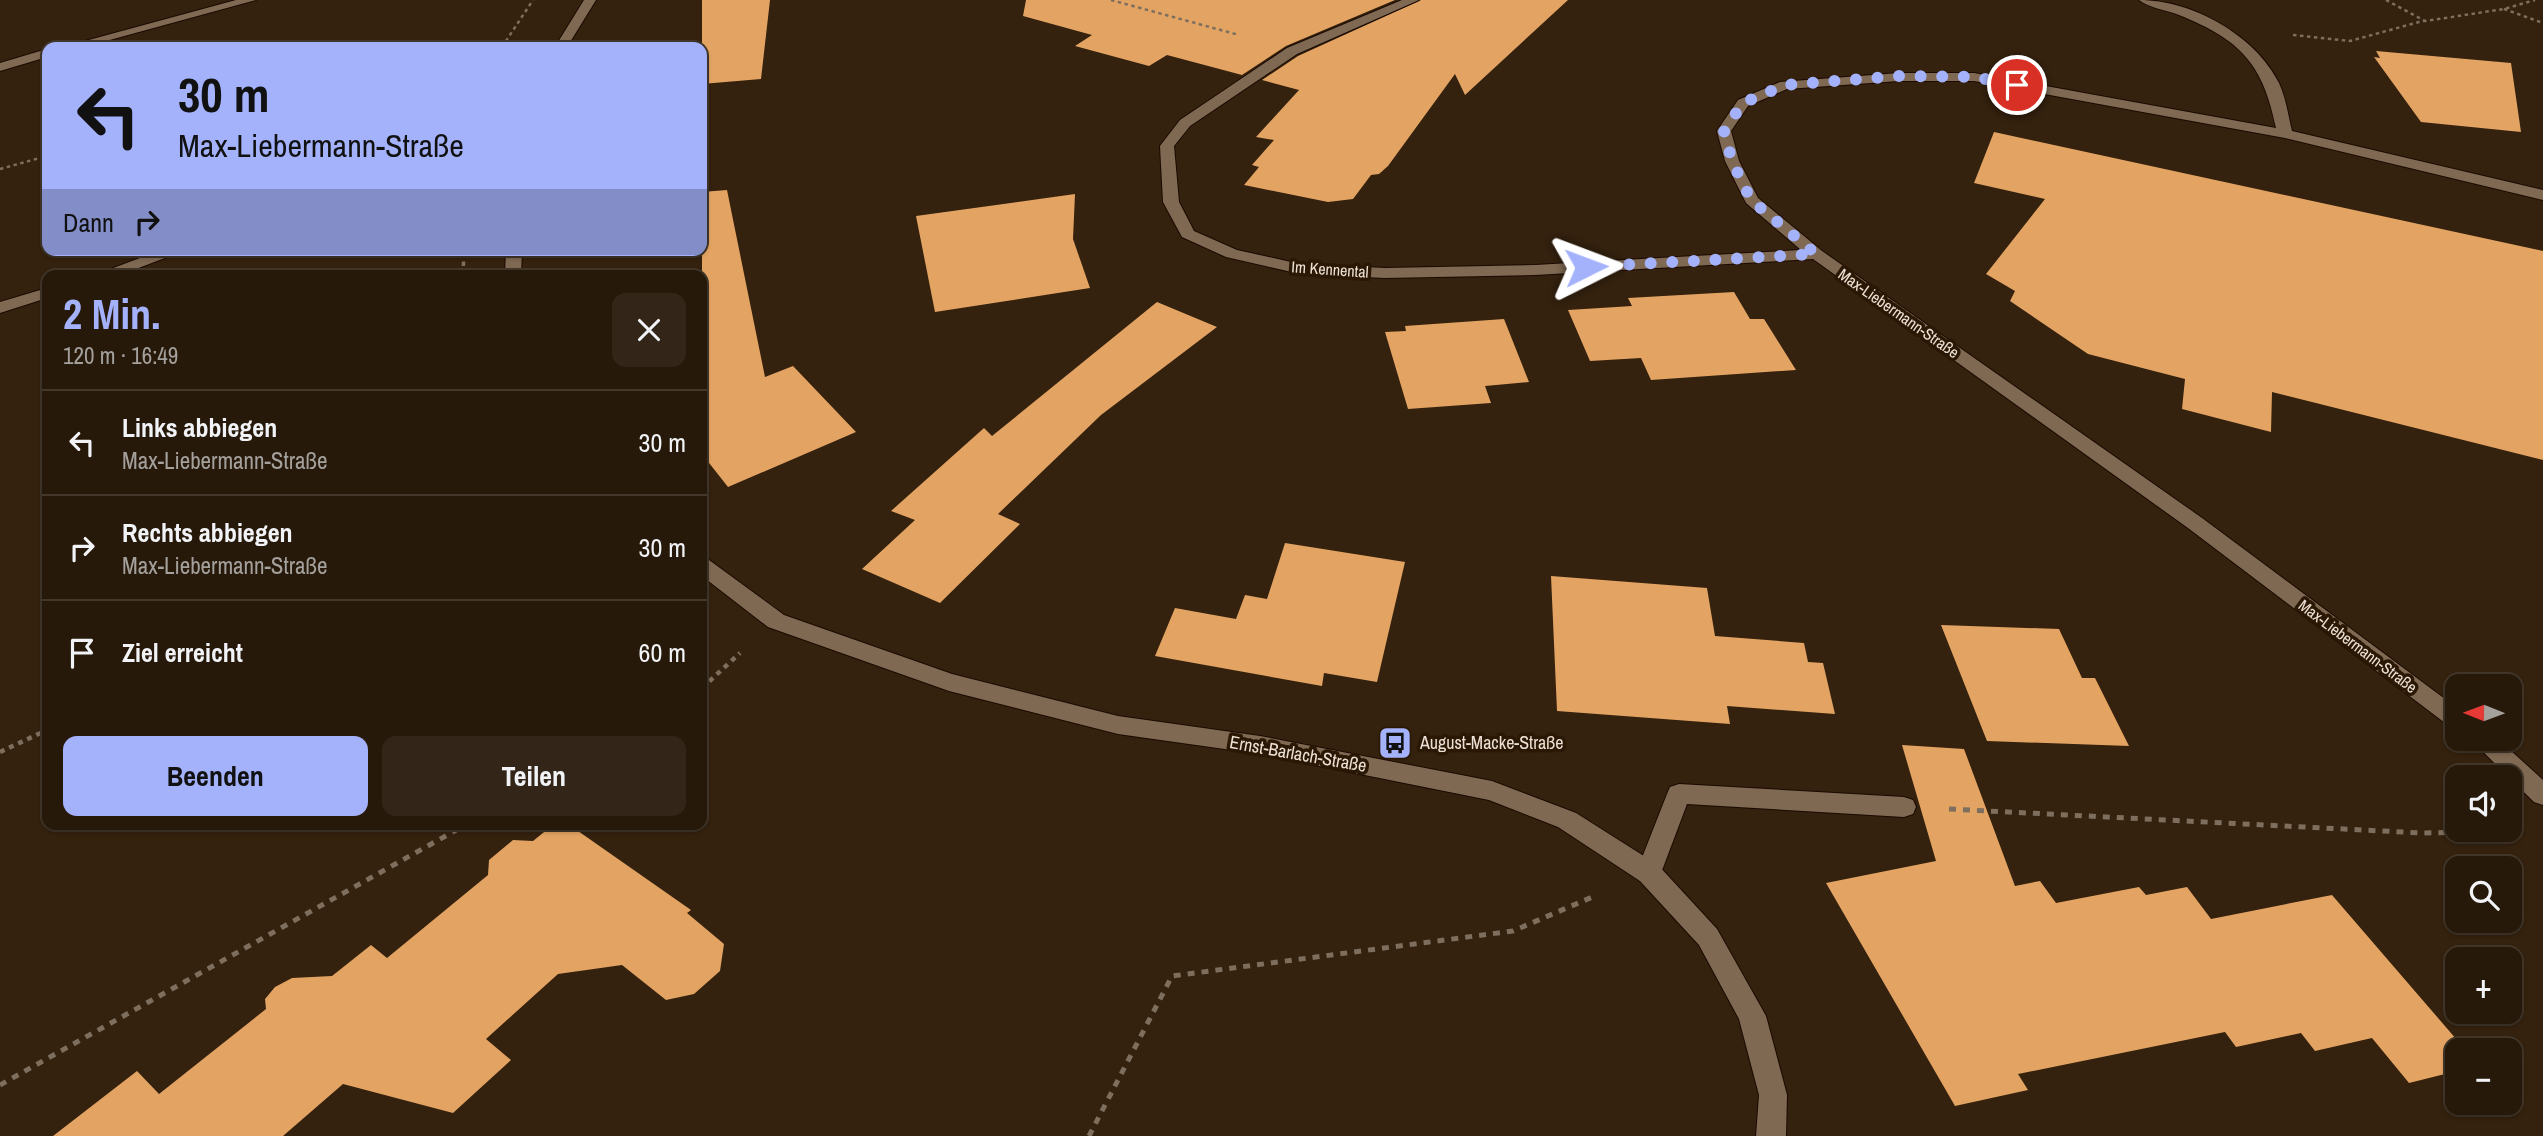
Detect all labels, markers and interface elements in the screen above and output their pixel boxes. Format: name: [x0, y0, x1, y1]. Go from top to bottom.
pin: [1987, 55, 2047, 115]
text: 30 m: [178, 61, 270, 127]
icon: arrive: [1998, 66, 2036, 104]
icon: left: [63, 70, 154, 161]
text: Max-Liebermann-Straße: [178, 124, 464, 167]
icon: right: [128, 203, 166, 241]
text: Dann: [63, 205, 114, 240]
position arrow: [1549, 230, 1623, 304]
street label: Im Kennental: [1291, 255, 1369, 283]
street label: Max-Liebermann-Straße: [1834, 263, 1964, 363]
text: 2 Min.: [63, 286, 161, 342]
button: close: [612, 293, 686, 367]
text: 120 m · 16:49: [63, 340, 178, 371]
text: Links abbiegen: [122, 410, 277, 445]
icon: left: [63, 424, 101, 462]
text: 30 m: [639, 425, 686, 460]
text: Max-Liebermann-Straße: [122, 445, 327, 476]
text: Rechts abbiegen: [122, 515, 293, 550]
icon: right: [63, 529, 101, 567]
text: 30 m: [639, 530, 686, 565]
text: Max-Liebermann-Straße: [122, 550, 327, 581]
street label: Max-Liebermann-Straße: [2294, 594, 2422, 698]
icon: arrive: [63, 634, 101, 672]
text: Ziel erreicht: [122, 635, 243, 670]
text: 60 m: [639, 635, 686, 670]
north arrow: [2445, 674, 2522, 751]
map controls: [2445, 674, 2522, 1115]
bus stop icon: August-Macke-Straße: [1376, 724, 1414, 762]
street label: Ernst-Barlach-Straße: [1228, 729, 1369, 778]
place label: August-Macke-Straße: [1419, 730, 1564, 755]
button: Beenden: [63, 736, 368, 816]
button: Teilen: [382, 736, 686, 816]
button: sound: [2445, 765, 2522, 842]
button: search: [2445, 856, 2522, 933]
button: +: [2445, 947, 2522, 1024]
button: −: [2445, 1038, 2522, 1115]

